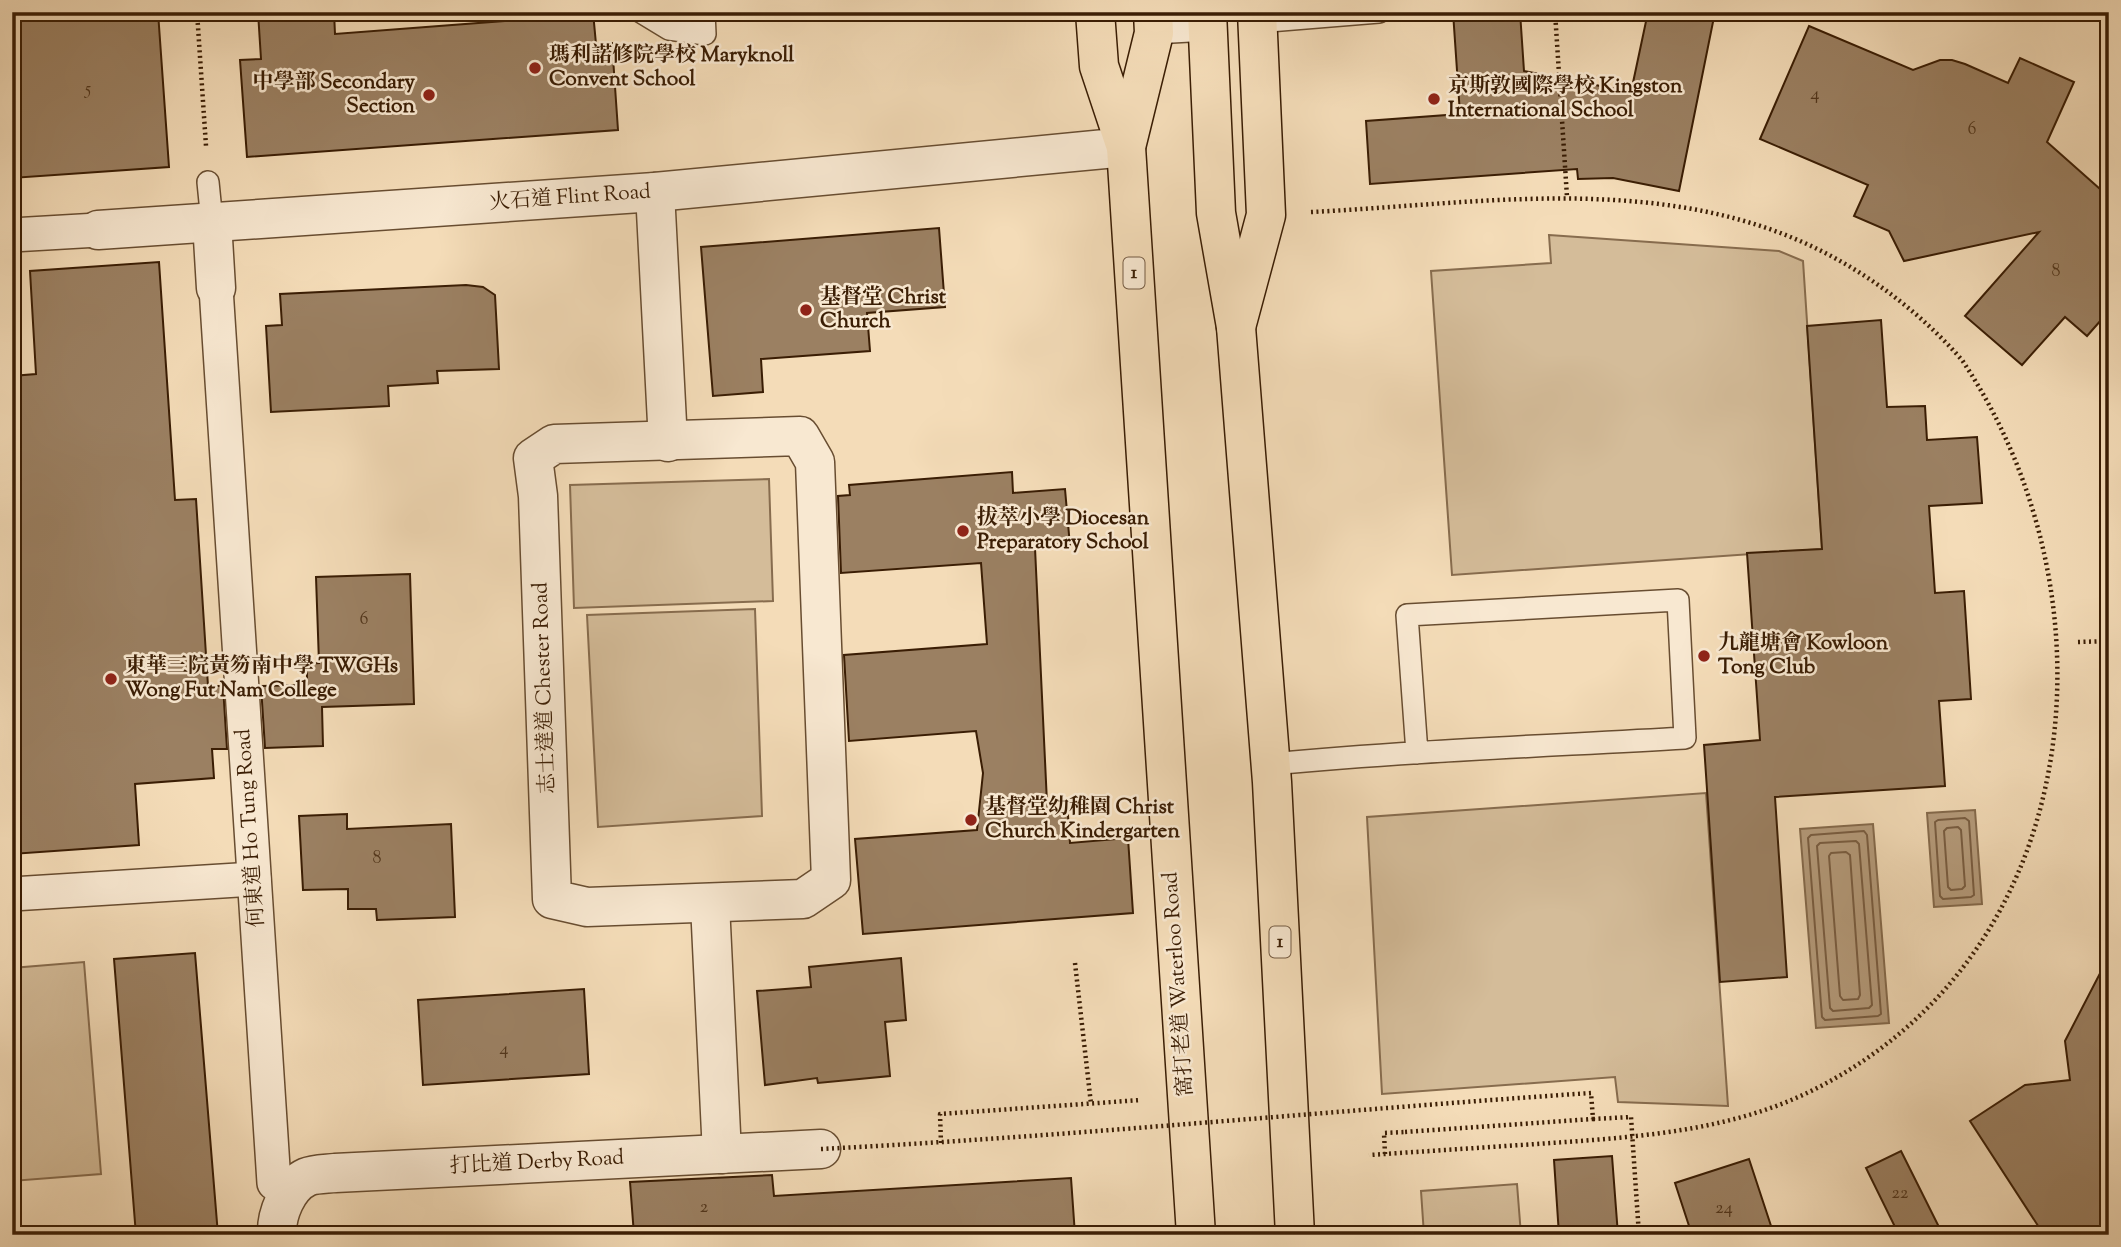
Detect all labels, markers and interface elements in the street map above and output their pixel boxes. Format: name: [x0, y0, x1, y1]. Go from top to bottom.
place label: 瑪利諾修院學校 Maryknoll Convent School: [549, 41, 794, 95]
marker: 瑪利諾修院學校 Maryknoll Convent School: [527, 60, 543, 76]
place label: 中學部 Secondary Section: [252, 68, 416, 122]
place label: 京斯敦國際學校 Kingston International School: [1448, 72, 1683, 126]
house number: 5: [84, 77, 91, 103]
house number: 4: [1810, 82, 1820, 108]
marker: 中學部 Secondary Section: [421, 87, 437, 103]
marker: 京斯敦國際學校 Kingston International School: [1426, 91, 1442, 107]
house number: 6: [1968, 117, 1977, 143]
street label: 火石道 Flint Road: [488, 177, 652, 219]
road number: 1: [1124, 258, 1144, 288]
house number: 8: [2052, 259, 2061, 285]
place label: 基督堂 Christ Church: [820, 283, 947, 337]
marker: 基督堂 Christ Church: [798, 302, 814, 318]
place label: 拔萃小學 Diocesan Preparatory School: [977, 504, 1150, 558]
marker: 拔萃小學 Diocesan Preparatory School: [955, 523, 971, 539]
street label: 志士達道 Chester Road: [526, 581, 564, 795]
house number: 6: [360, 607, 369, 633]
place label: 九龍塘會 Kowloon Tong Club: [1718, 629, 1889, 683]
marker: 九龍塘會 Kowloon Tong Club: [1696, 648, 1712, 664]
place label: 東華三院黃笏南中學 TWGHs Wong Fut Nam College: [125, 652, 398, 706]
marker: 東華三院黃笏南中學 TWGHs Wong Fut Nam College: [103, 671, 119, 687]
street label: 何東道 Ho Tung Road: [229, 727, 273, 928]
place label: 基督堂幼稚園 Christ Church Kindergarten: [985, 793, 1180, 847]
marker: 基督堂幼稚園 Christ Church Kindergarten: [963, 812, 979, 828]
house number: 8: [373, 846, 382, 872]
street label: 窩打老道 Waterloo Road: [1156, 871, 1202, 1097]
road number: 1: [1270, 926, 1290, 958]
house number: 4: [499, 1037, 509, 1063]
street label: 打比道 Derby Road: [449, 1143, 625, 1183]
house number: 22: [1892, 1181, 1909, 1207]
house number: 2: [700, 1195, 709, 1221]
house number: 24: [1715, 1196, 1733, 1222]

